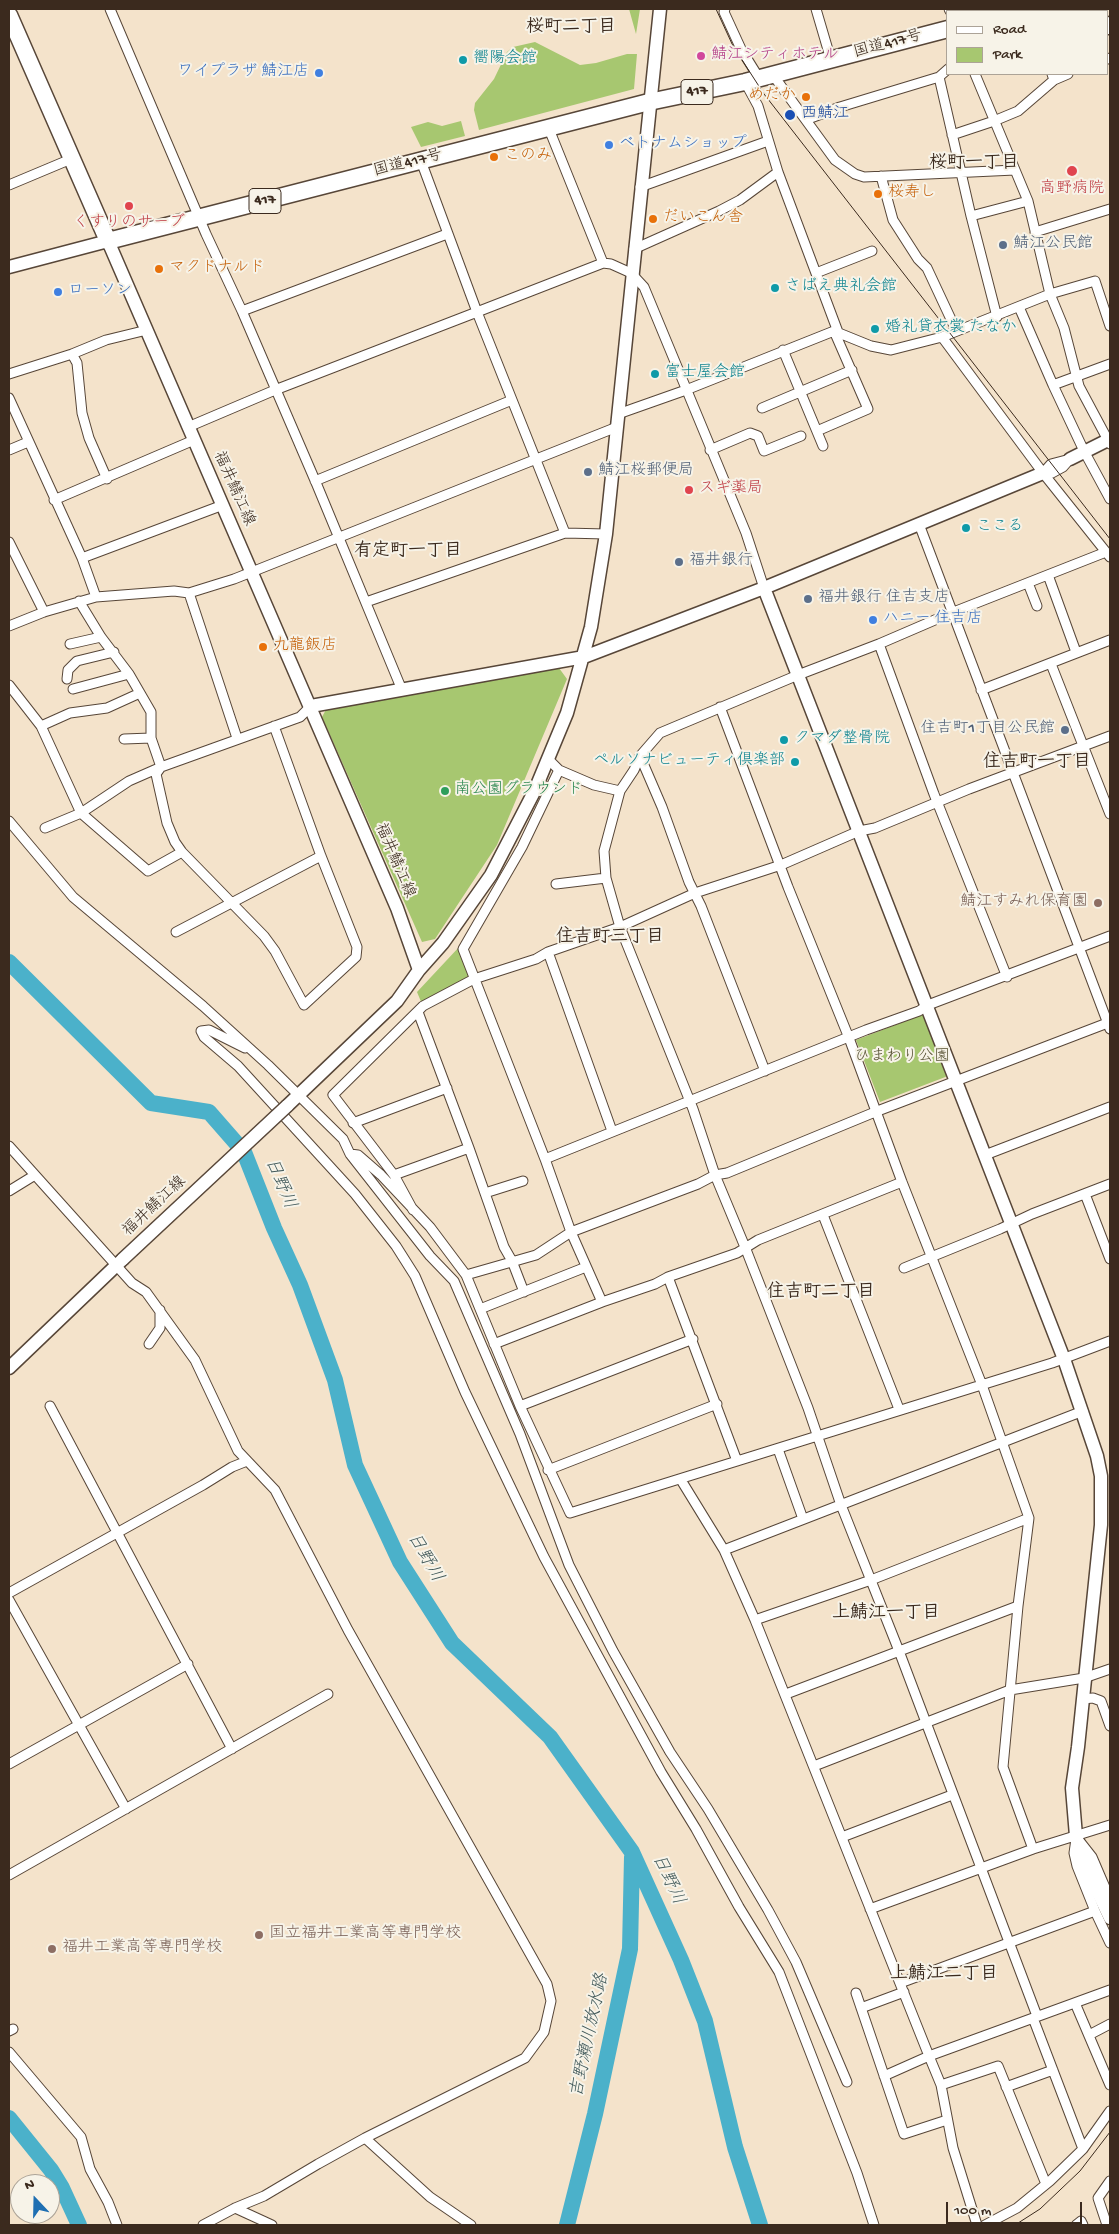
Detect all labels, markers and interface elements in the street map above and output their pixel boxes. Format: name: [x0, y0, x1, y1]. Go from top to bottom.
legend: [946, 10, 1109, 75]
district label: 桜町二丁目: [526, 17, 616, 39]
text: Road: [993, 21, 1026, 39]
street label: 国道417号: [852, 27, 924, 63]
place label: 鯖江シティホテル: [711, 46, 839, 66]
text: Park: [993, 46, 1022, 64]
place label: 嚮陽会館: [473, 50, 537, 70]
marker: 鯖江シティホテル: [695, 50, 707, 62]
marker: 嚮陽会館: [457, 54, 469, 66]
place label: ワイプラザ 鯖江店: [177, 63, 309, 83]
marker: ワイプラザ 鯖江店: [313, 67, 325, 79]
road number: 417: [681, 80, 713, 104]
place label: めだか: [748, 87, 796, 107]
marker: めだか: [800, 91, 812, 103]
place label: 西鯖江: [801, 105, 849, 125]
marker: 西鯖江: [783, 108, 797, 122]
place label: ベトナムショップ: [619, 135, 747, 155]
marker: ベトナムショップ: [603, 139, 615, 151]
street label: 国道417号: [372, 146, 444, 182]
place label: このみ: [504, 147, 552, 167]
marker: このみ: [488, 151, 500, 163]
district label: 桜町一丁目: [929, 153, 1019, 175]
marker: 高野病院: [1065, 164, 1079, 178]
place label: 高野病院: [1040, 180, 1104, 200]
place label: 桜寿し: [888, 184, 936, 204]
road number: 417: [249, 188, 281, 214]
marker: 桜寿し: [872, 188, 884, 200]
marker: くすりのサーブ: [123, 200, 135, 212]
place label: だいこん舎: [663, 209, 743, 229]
marker: だいこん舎: [647, 213, 659, 225]
place label: くすりのサーブ: [73, 214, 185, 234]
place label: 鯖江公民館: [1013, 235, 1093, 255]
marker: 鯖江公民館: [997, 239, 1009, 251]
place label: マクドナルド: [169, 259, 265, 279]
marker: マクドナルド: [153, 263, 165, 275]
place label: さばえ典礼会館: [785, 278, 897, 298]
place label: ローソン: [68, 282, 132, 302]
marker: さばえ典礼会館: [769, 282, 781, 294]
marker: ローソン: [52, 286, 64, 298]
place label: 婚礼貸衣裳 たなか: [885, 319, 1017, 339]
marker: 婚礼貸衣裳 たなか: [869, 323, 881, 335]
place label: 富士屋会館: [665, 364, 745, 384]
marker: 富士屋会館: [649, 368, 661, 380]
street label: 福井鯖江線: [208, 449, 258, 529]
place label: 鯖江桜郵便局: [598, 462, 694, 482]
marker: 鯖江桜郵便局: [582, 466, 594, 478]
place label: スギ薬局: [699, 480, 763, 500]
marker: スギ薬局: [683, 484, 695, 496]
place label: ここる: [976, 518, 1024, 538]
marker: ここる: [960, 522, 972, 534]
district label: 有定町一丁目: [354, 541, 462, 563]
place label: 福井銀行: [689, 552, 753, 572]
marker: 福井銀行: [673, 556, 685, 568]
place label: 福井銀行 住吉支店: [818, 589, 950, 609]
marker: 福井銀行 住吉支店: [802, 593, 814, 605]
place label: ハニー 住吉店: [883, 610, 982, 630]
marker: ハニー 住吉店: [867, 614, 879, 626]
place label: 九龍飯店: [273, 637, 337, 657]
marker: 九龍飯店: [257, 641, 269, 653]
place label: 住吉町1丁目公民館: [921, 720, 1055, 740]
marker: 住吉町1丁目公民館: [1059, 724, 1071, 736]
place label: クマダ整骨院: [794, 730, 890, 750]
marker: クマダ整骨院: [778, 734, 790, 746]
place label: ペルソナビューティ倶楽部: [593, 752, 785, 772]
district label: 住吉町一丁目: [983, 752, 1091, 774]
marker: ペルソナビューティ倶楽部: [789, 756, 801, 768]
place label: 南公園グラウンド: [455, 781, 583, 801]
marker: 南公園グラウンド: [439, 785, 451, 797]
street label: 福井鯖江線: [370, 820, 418, 902]
place label: 鯖江すみれ保育園: [960, 893, 1088, 913]
marker: 鯖江すみれ保育園: [1092, 897, 1104, 909]
district label: 住吉町三丁目: [556, 927, 664, 949]
park label: ひまわり公園: [854, 1048, 950, 1068]
water label: 日野川: [259, 1155, 299, 1213]
street label: 福井鯖江線: [119, 1173, 191, 1241]
district label: 住吉町二丁目: [767, 1282, 875, 1304]
water label: 日野川: [401, 1529, 447, 1587]
district label: 上鯖江一丁目: [832, 1603, 940, 1625]
water label: 日野川: [646, 1851, 688, 1909]
place label: 国立福井工業高等専門学校: [269, 1925, 461, 1945]
marker: 国立福井工業高等専門学校: [253, 1929, 265, 1941]
place label: 福井工業高等専門学校: [62, 1939, 222, 1959]
marker: 福井工業高等専門学校: [46, 1943, 58, 1955]
district label: 上鯖江二丁目: [890, 1964, 998, 1986]
water label: 吉野瀬川放水路: [567, 1972, 615, 2100]
north arrow: [10, 2174, 60, 2224]
text: N: [22, 2176, 37, 2195]
scale bar: [949, 2192, 1085, 2224]
text: 100 m: [954, 2202, 991, 2220]

